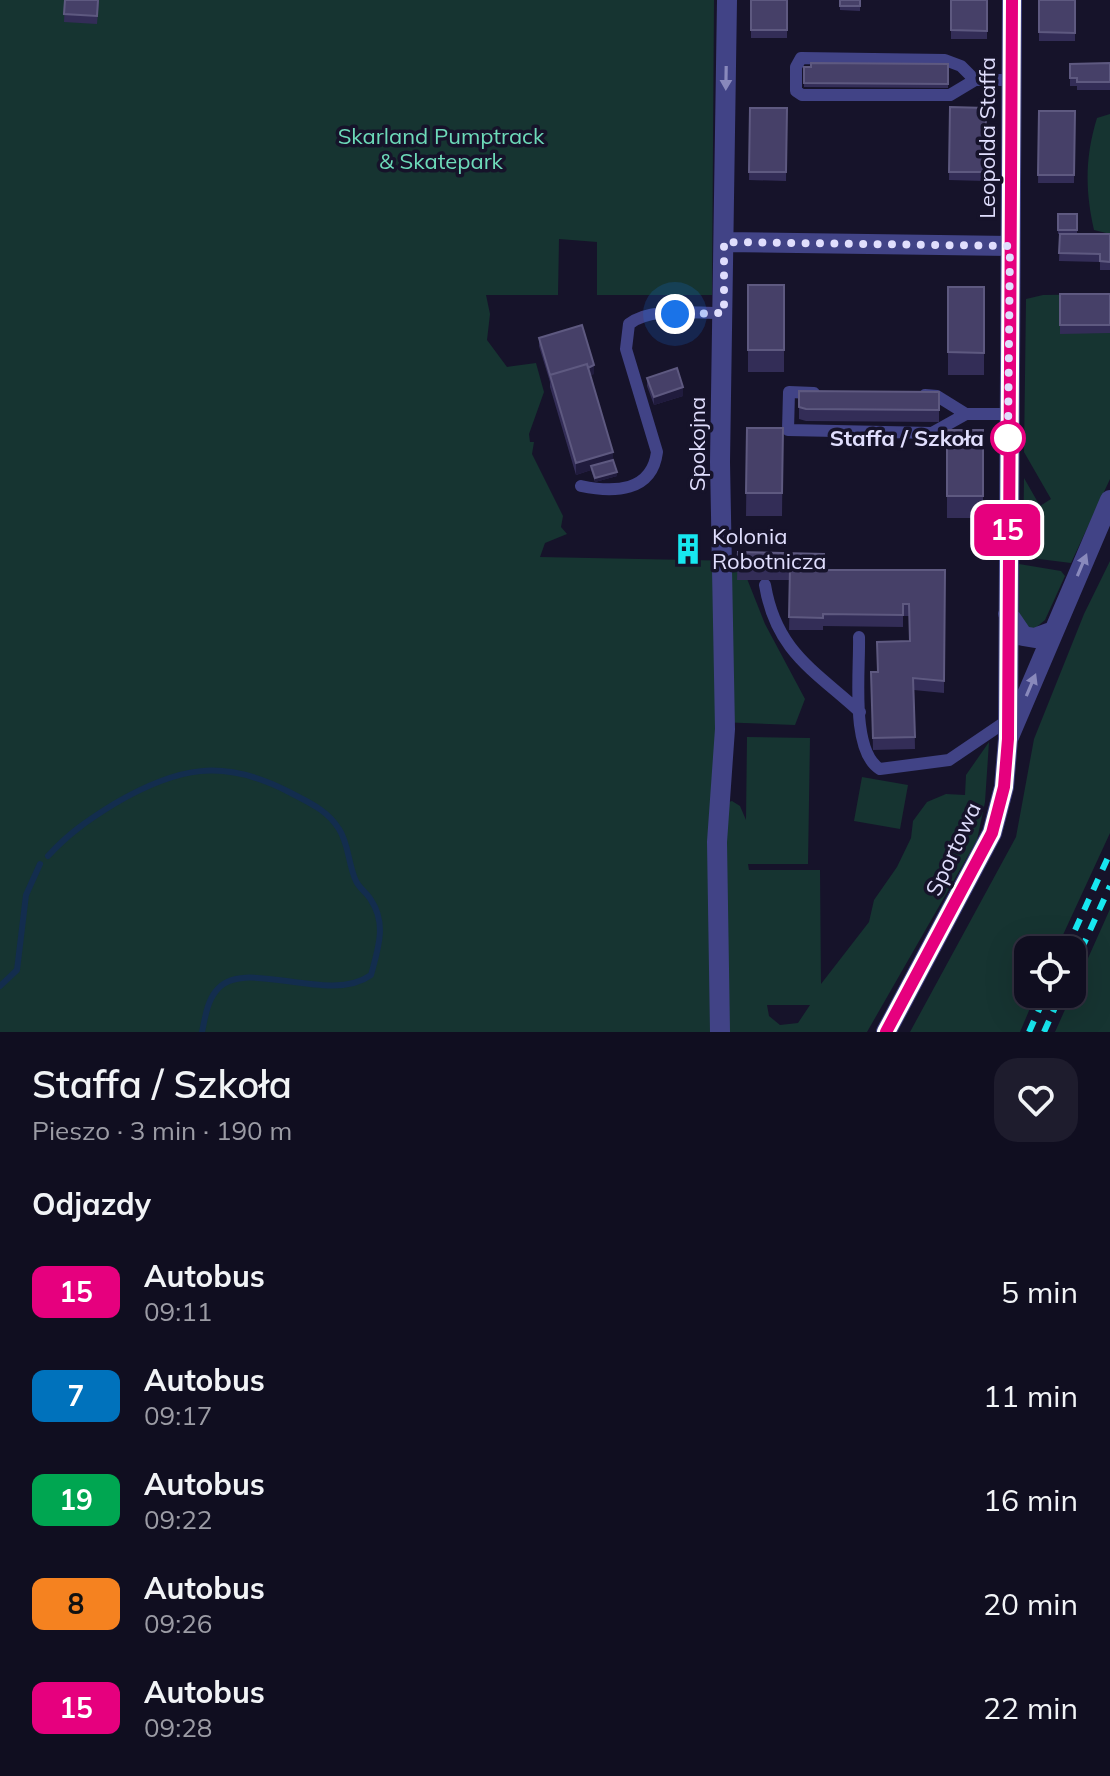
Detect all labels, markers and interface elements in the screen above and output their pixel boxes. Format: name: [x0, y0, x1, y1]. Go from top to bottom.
street label: Leopolda Staffa: [973, 57, 1001, 219]
one-way arrow: [720, 66, 732, 91]
park label: Skarland Pumptrack & Skatepark: [338, 122, 545, 175]
your location: [655, 294, 695, 334]
street label: Spokojna: [683, 397, 711, 491]
marker: Staffa / Szkoła: [991, 421, 1025, 455]
place label: Staffa / Szkoła: [830, 424, 984, 452]
line badge: 15: [971, 504, 1043, 556]
text: 15: [990, 512, 1024, 547]
place label: Kolonia Robotnicza: [712, 522, 826, 575]
building icon: Kolonia Robotnicza: [671, 532, 705, 566]
one-way arrow: [1075, 553, 1088, 577]
one-way arrow: [1025, 673, 1038, 697]
street label: Sportowa: [919, 798, 987, 900]
map controls: [1014, 936, 1086, 1008]
button: locate: [1014, 936, 1086, 1008]
button: heart: [994, 1058, 1078, 1142]
text: Staffa / Szkoła: [32, 1060, 292, 1108]
text: Pieszo · 3 min · 190 m: [32, 1114, 292, 1147]
text: Odjazdy: [32, 1185, 151, 1223]
text: Autobus: [144, 1257, 265, 1295]
text: 5 min: [1001, 1273, 1078, 1311]
text: 15: [59, 1274, 93, 1309]
text: 09:11: [144, 1295, 212, 1328]
text: Autobus: [144, 1361, 265, 1399]
text: 11 min: [983, 1377, 1078, 1415]
text: 7: [68, 1378, 84, 1413]
text: 09:17: [144, 1399, 212, 1432]
text: Autobus: [144, 1465, 265, 1503]
text: 16 min: [983, 1481, 1078, 1519]
text: 19: [59, 1482, 93, 1517]
text: 09:22: [144, 1503, 212, 1536]
text: Autobus: [144, 1569, 265, 1607]
text: 20 min: [983, 1585, 1078, 1623]
text: 8: [68, 1586, 84, 1621]
text: 09:26: [144, 1607, 212, 1640]
text: Autobus: [144, 1673, 265, 1711]
text: 22 min: [983, 1689, 1078, 1727]
text: 15: [59, 1690, 93, 1725]
text: 09:28: [144, 1711, 212, 1744]

